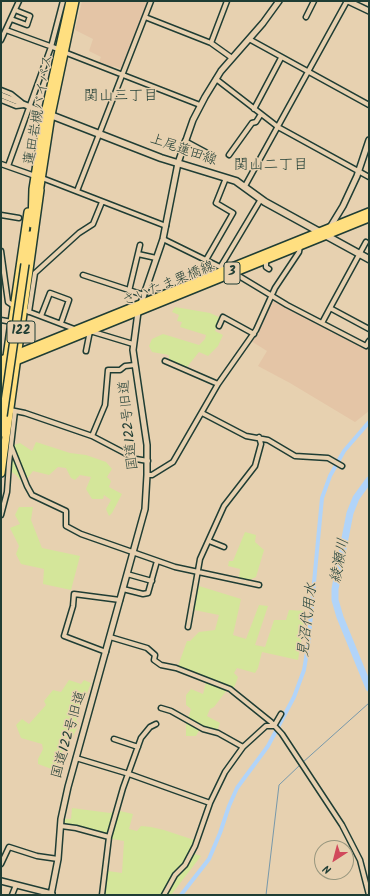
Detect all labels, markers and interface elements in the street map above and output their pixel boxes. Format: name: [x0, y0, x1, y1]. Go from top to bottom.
street label: 蓮田岩槻バイパス: [22, 53, 58, 167]
district label: 関山三丁目: [84, 88, 158, 106]
street label: 上尾蓮田線: [147, 132, 219, 170]
district label: 関山二丁目: [234, 157, 308, 175]
street label: さいたま栗橋線: [120, 259, 218, 311]
road number: 3: [224, 262, 240, 284]
road number: 122: [7, 321, 35, 343]
street label: 国道122号旧道: [117, 379, 143, 471]
water label: 綾瀬川: [328, 537, 354, 585]
water label: 見沼代用水: [295, 582, 323, 658]
street label: 国道122号旧道: [49, 689, 91, 781]
north arrow: [314, 840, 354, 880]
text: N: [319, 860, 336, 878]

